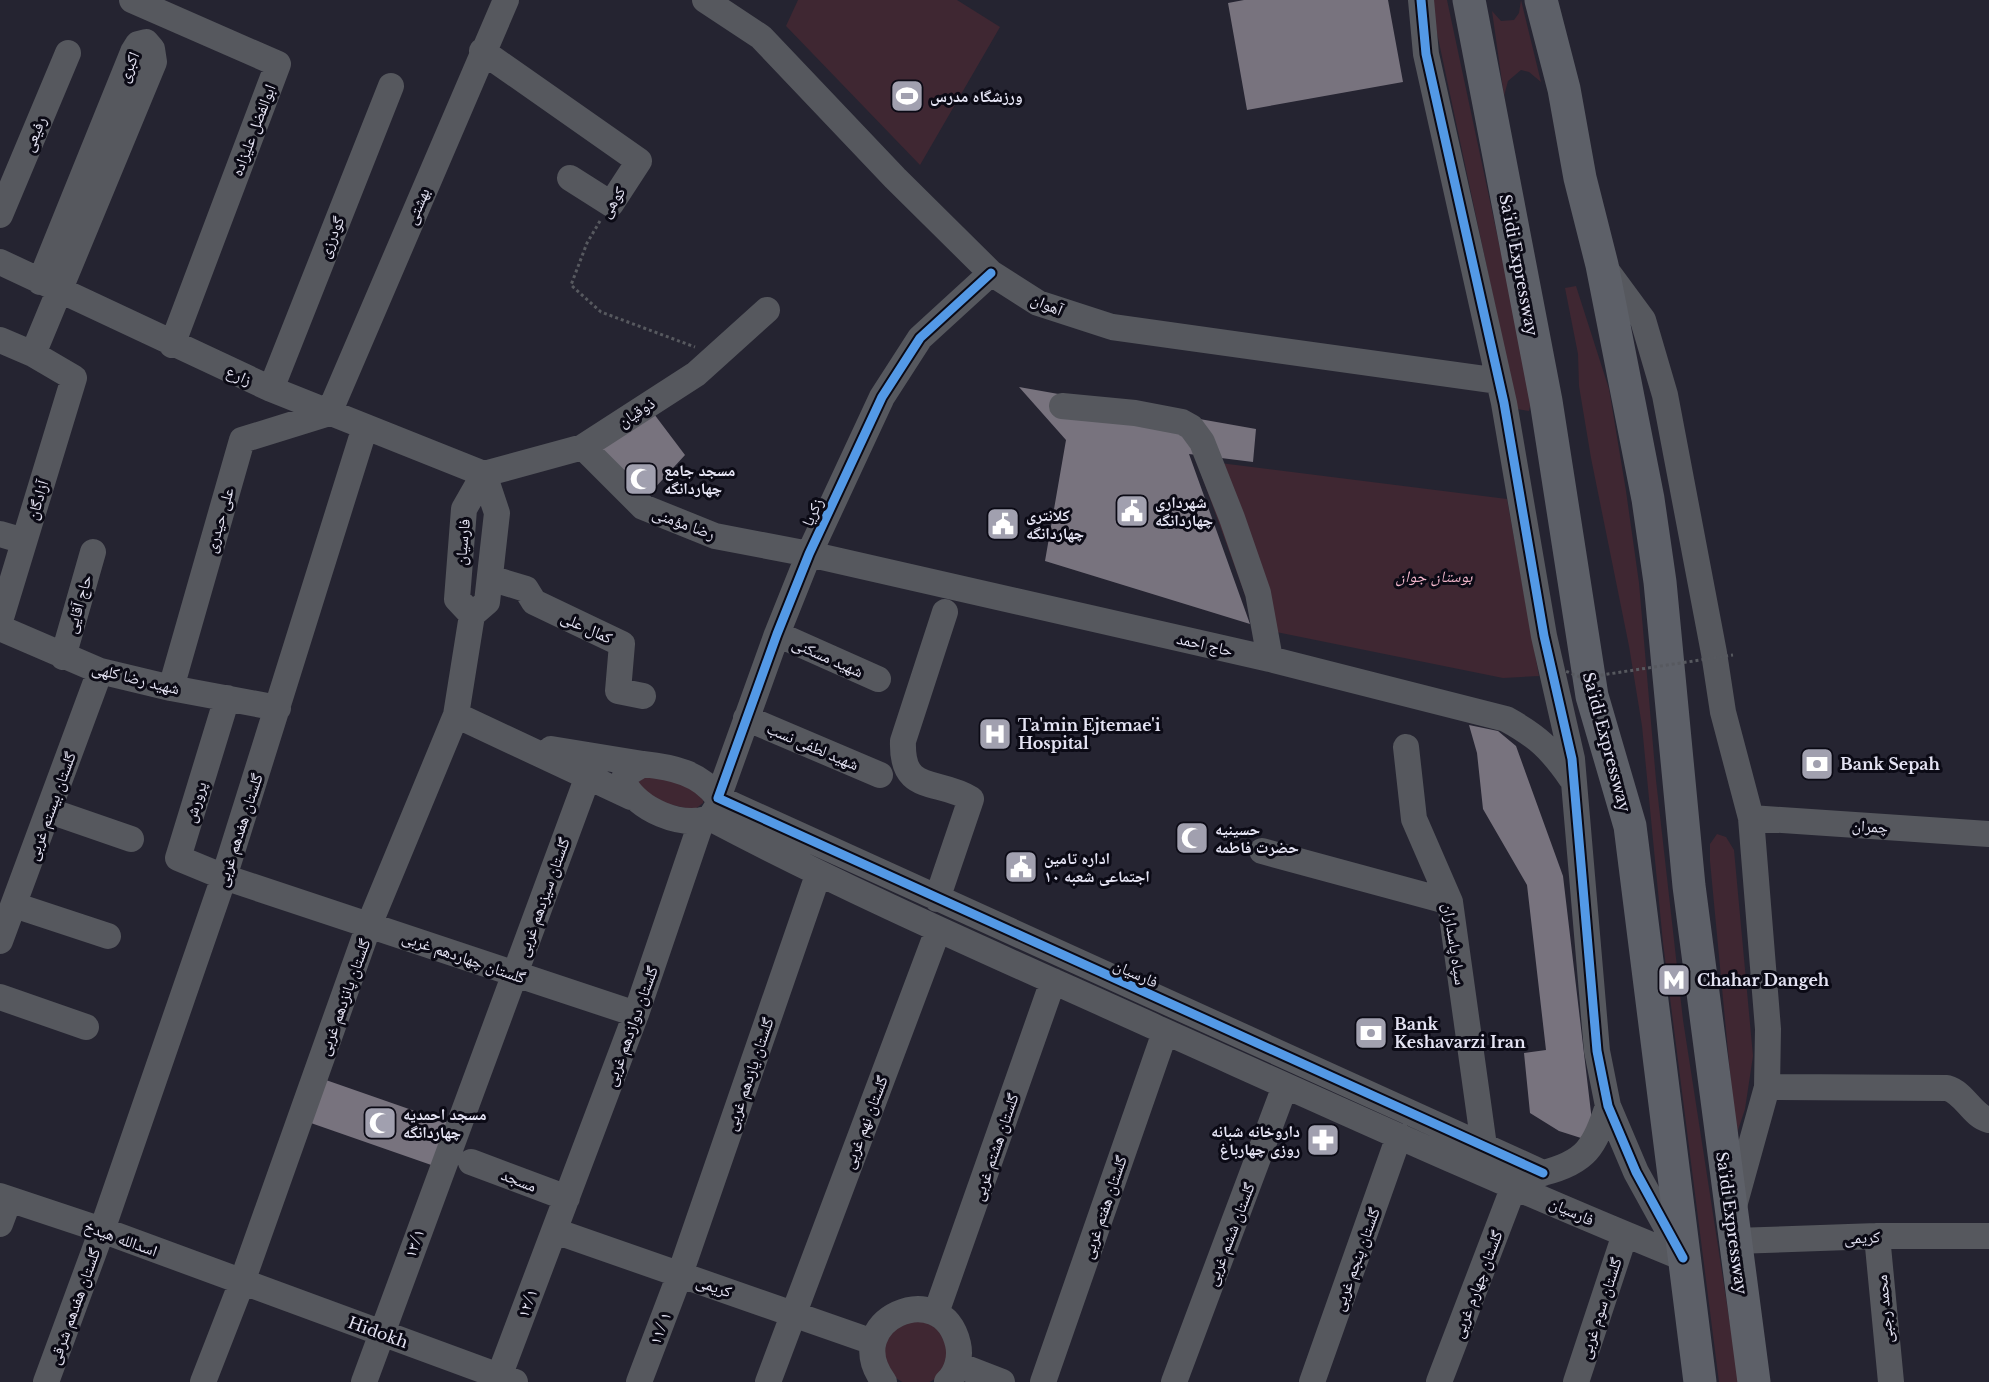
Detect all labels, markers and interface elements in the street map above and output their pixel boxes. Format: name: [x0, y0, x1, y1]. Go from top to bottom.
street label: اکبری: [113, 49, 144, 86]
sports icon: ورزشگاه مدرس: [889, 78, 925, 114]
street label: ابوالفضل علیزاده: [226, 81, 281, 179]
place label: ورزشگاه مدرس: [930, 86, 1023, 106]
street label: رفیعی: [18, 113, 51, 155]
street label: کوهی: [595, 182, 630, 222]
street label: بهشتی: [400, 185, 435, 228]
street label: Sa'idi Expressway: [1495, 192, 1543, 338]
street label: گودرزی: [314, 213, 349, 261]
street label: آهوان: [1028, 288, 1067, 321]
street label: زارع: [223, 361, 255, 390]
street label: ذوقیان: [614, 393, 659, 432]
place label: مسجد جامع چهاردانگه: [664, 460, 735, 498]
mosque icon: مسجد جامع چهاردانگه: [623, 461, 659, 497]
street label: آزادگان: [22, 477, 54, 523]
street label: علی حیدری: [200, 485, 239, 555]
place label: شهرداری چهاردانگه: [1155, 492, 1213, 530]
public building icon: شهرداری چهاردانگه: [1114, 493, 1150, 529]
street label: زکریا: [797, 495, 827, 529]
street label: رضا مؤمنی: [650, 502, 718, 544]
place label: کلانتری چهاردانگه: [1026, 505, 1084, 543]
public building icon: کلانتری چهاردانگه: [985, 506, 1021, 542]
street label: فارسیان: [450, 518, 475, 566]
park label: بوستان جوان: [1396, 566, 1473, 587]
street label: حاج آقایی: [60, 572, 97, 636]
street label: کمال علی: [558, 606, 616, 649]
street label: حاج احمد: [1175, 628, 1235, 661]
street label: شهید مسکنی: [789, 633, 867, 682]
street label: شهید رضا کلهی: [90, 657, 182, 700]
street label: Sa'idi Expressway: [1579, 670, 1636, 815]
place label: Ta'min Ejtemae'i Hospital: [1018, 715, 1161, 753]
hospital icon: Ta'min Ejtemae'i Hospital: [977, 716, 1013, 752]
street label: شهید لطفی نسب: [764, 718, 862, 775]
bank icon: Bank Sepah: [1799, 746, 1835, 782]
street label: گلستان بیستم غربی: [22, 748, 81, 864]
place label: Bank Sepah: [1840, 754, 1941, 774]
street label: گلستان هفدهم غربی: [211, 770, 268, 889]
street label: پرورش: [179, 779, 212, 825]
street label: چمران: [1851, 815, 1889, 838]
place label: حسینیه حضرت فاطمه: [1215, 819, 1299, 857]
mosque icon: حسینیه حضرت فاطمه: [1174, 820, 1210, 856]
street label: گلستان سیزدهم غربی: [512, 834, 575, 960]
place label: اداره تامین اجتماعی شعبه ۱۰: [1044, 848, 1150, 886]
public building icon: اداره تامین اجتماعی شعبه ۱۰: [1003, 849, 1039, 885]
street label: سپاه پاسداران: [1438, 902, 1471, 986]
street label: گلستان چهاردهم غربی: [399, 927, 529, 989]
street label: گلستان پانزدهم غربی: [314, 935, 376, 1059]
street label: فارسیان: [1110, 954, 1161, 993]
metro station icon: Chahar Dangeh: [1656, 962, 1692, 998]
street label: گلستان دوازدهم غربی: [600, 963, 663, 1089]
place label: Chahar Dangeh: [1697, 970, 1830, 990]
street label: گلستان یازدهم غربی: [720, 1014, 779, 1134]
place label: Bank Keshavarzi Iran: [1394, 1014, 1526, 1052]
bank icon: Bank Keshavarzi Iran: [1353, 1015, 1389, 1051]
street label: گلستان نهم غربی: [838, 1072, 893, 1172]
street label: گلستان هشتم غربی: [967, 1090, 1024, 1204]
place label: مسجد احمدیه چهاردانگه: [403, 1104, 487, 1142]
mosque icon: مسجد احمدیه چهاردانگه: [362, 1105, 398, 1141]
place label: داروخانه شبانه روزی چهارباغ: [1211, 1121, 1300, 1160]
pharmacy icon: داروخانه شبانه روزی چهارباغ: [1305, 1122, 1341, 1158]
street label: Sa'idi Expressway: [1712, 1150, 1752, 1297]
street label: گلستان هفتم غربی: [1077, 1152, 1132, 1262]
street label: مسجد: [499, 1164, 539, 1196]
street label: گلستان ششم غربی: [1201, 1179, 1260, 1289]
street label: فارسیان: [1546, 1192, 1597, 1231]
street label: گلستان پنجم غربی: [1328, 1204, 1385, 1314]
street label: اسدالله هیدخ: [81, 1216, 160, 1261]
street label: ۱۳/۱: [400, 1226, 428, 1260]
street label: کریمی: [1844, 1226, 1881, 1249]
street label: گلستان چهارم غربی: [1447, 1227, 1508, 1341]
street label: گلستان هفدهم شرقی: [44, 1245, 105, 1367]
street label: گلستان سوم غربی: [1574, 1254, 1627, 1361]
street label: کریمی: [693, 1271, 735, 1302]
street label: محمد رجبی: [1871, 1274, 1898, 1344]
street label: ۱۲/۱: [512, 1286, 542, 1320]
street label: ۱۱/ ۱: [645, 1309, 675, 1347]
street label: Hidokh: [345, 1312, 411, 1352]

